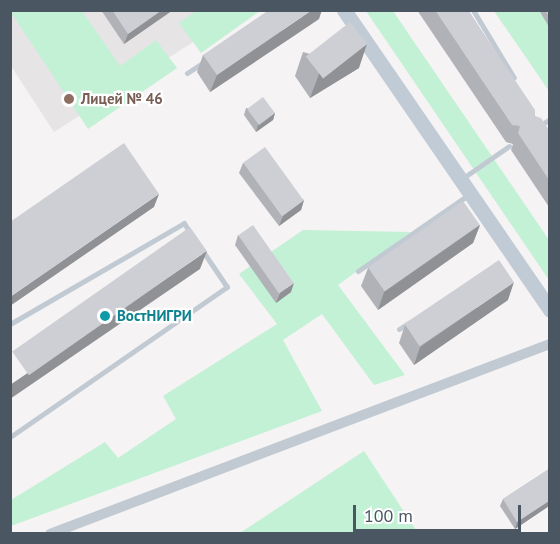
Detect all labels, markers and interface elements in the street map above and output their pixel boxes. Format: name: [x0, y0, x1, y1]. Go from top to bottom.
place label: Лицей № 46: [81, 90, 163, 108]
marker: Лицей № 46: [62, 92, 76, 106]
place label: ВостНИГРИ: [117, 307, 192, 325]
marker: ВостНИГРИ: [98, 309, 112, 323]
scale bar: [356, 493, 524, 531]
text: 100 m: [364, 504, 413, 527]

